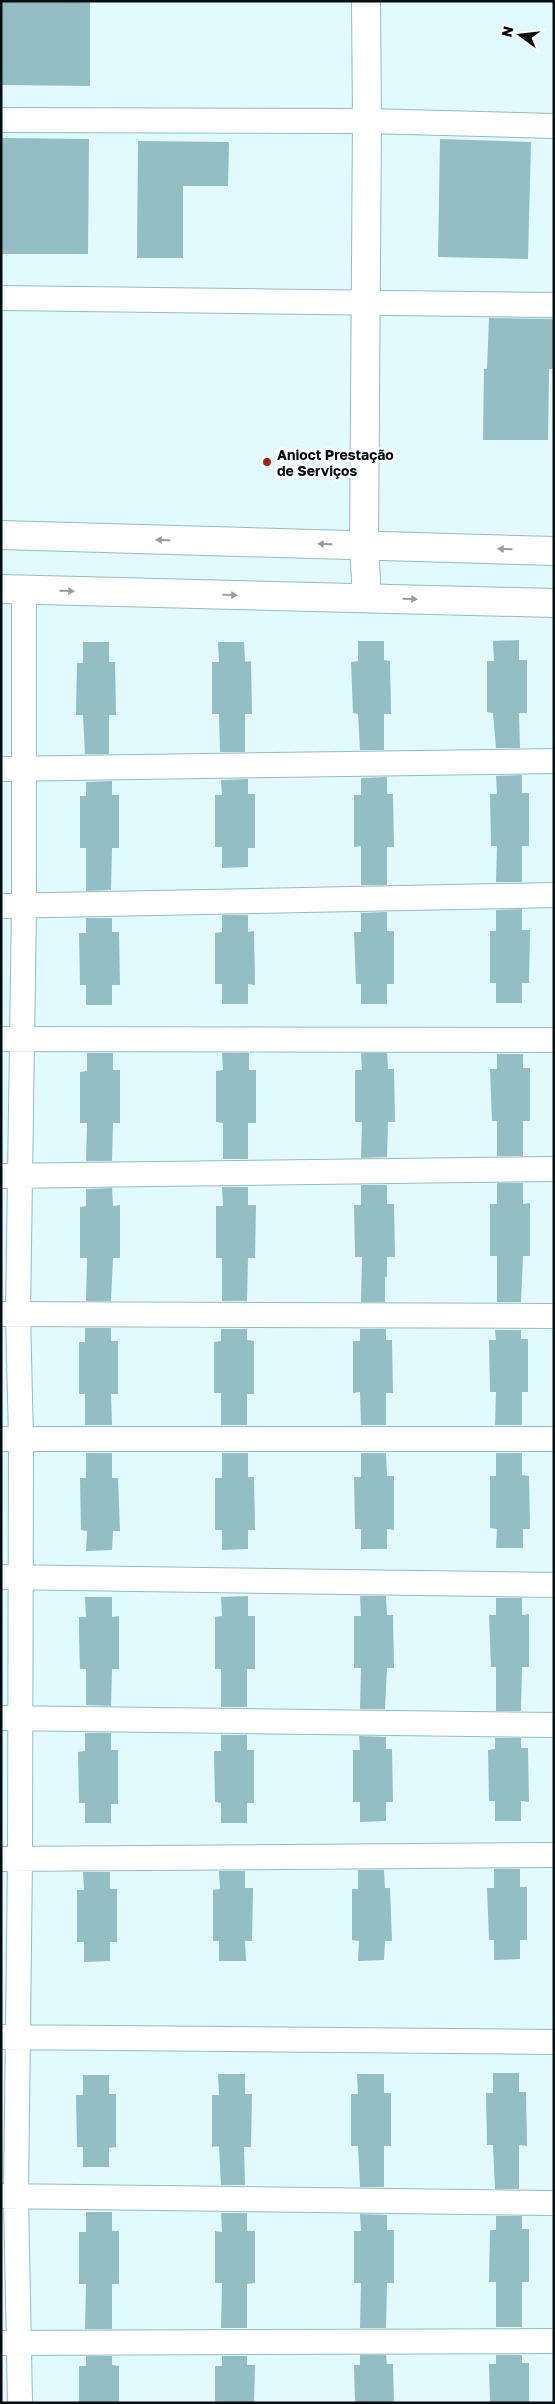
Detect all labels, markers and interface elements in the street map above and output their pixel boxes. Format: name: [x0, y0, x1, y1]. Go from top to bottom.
north arrow: [495, 10, 545, 60]
text: N: [497, 24, 517, 39]
place label: Anioct Prestação de Serviços: [277, 446, 394, 479]
marker: Anioct Prestação de Serviços: [261, 456, 273, 468]
one-way arrow: [154, 535, 170, 543]
one-way arrow: [317, 540, 333, 548]
one-way arrow: [497, 545, 513, 553]
one-way arrow: [60, 587, 76, 595]
one-way arrow: [222, 591, 238, 599]
one-way arrow: [402, 596, 418, 604]

